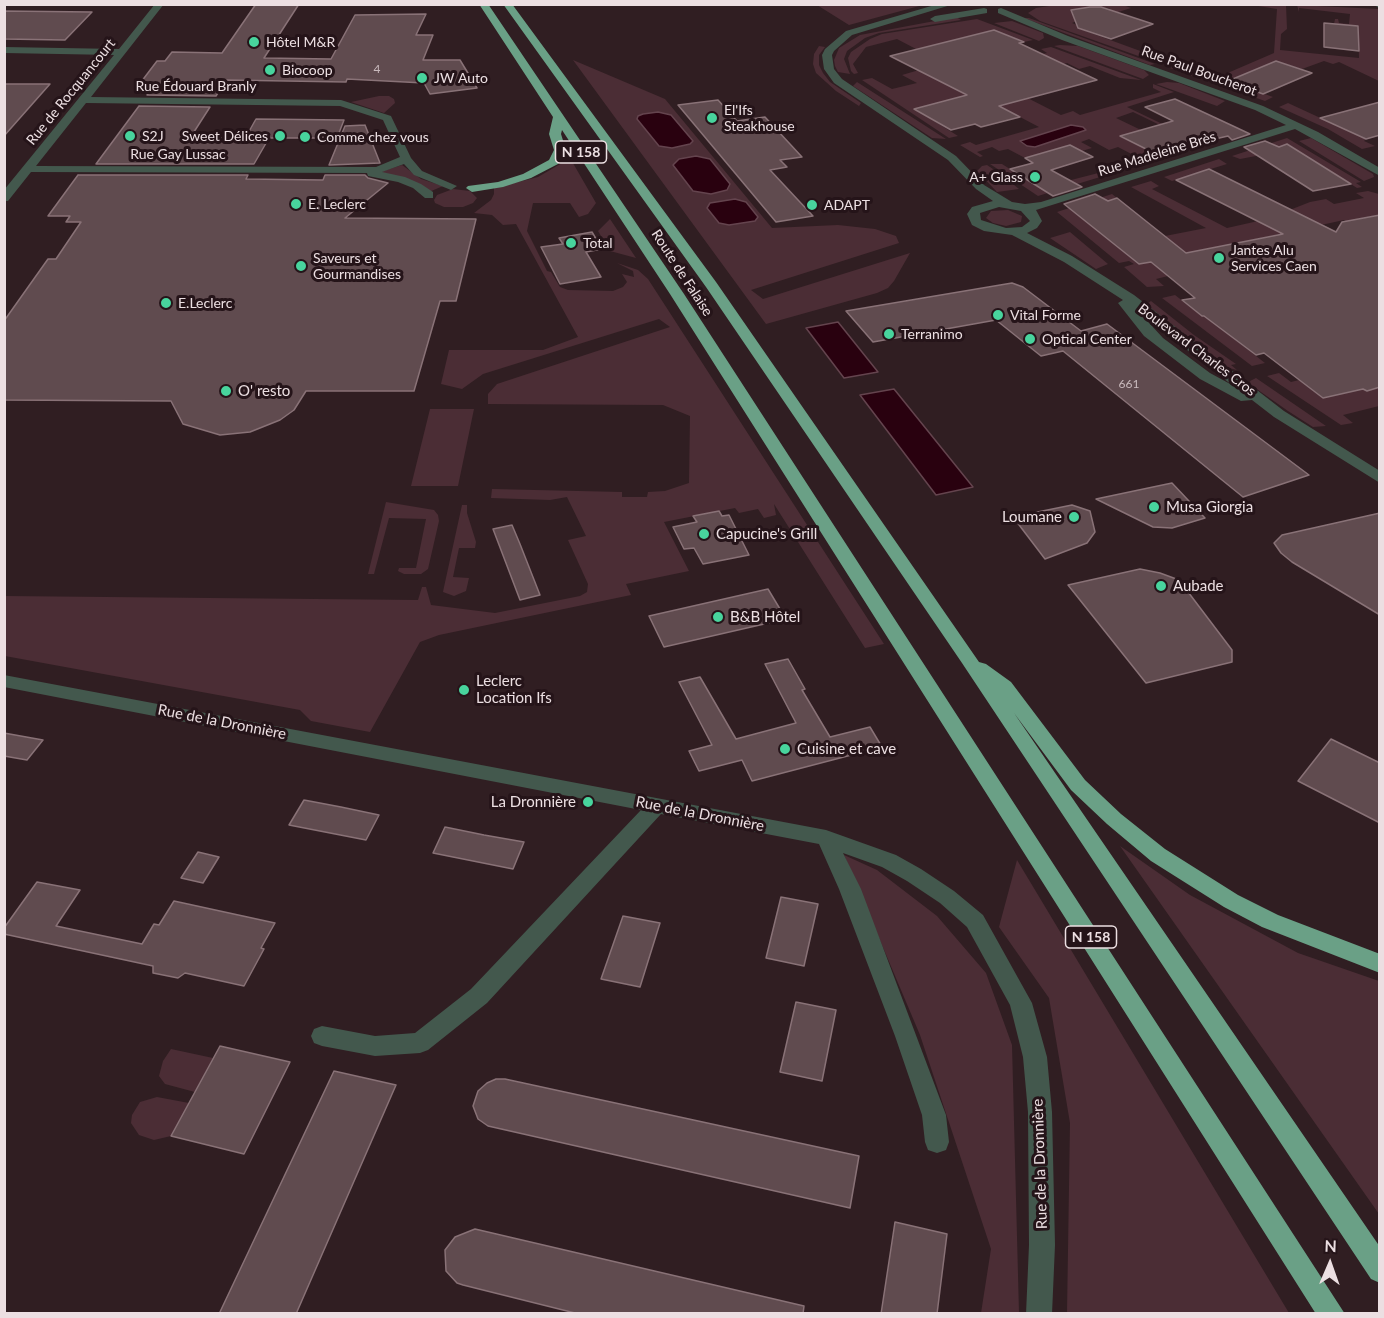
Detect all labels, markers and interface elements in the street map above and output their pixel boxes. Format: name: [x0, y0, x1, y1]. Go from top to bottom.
place label: Hôtel M&R: [266, 34, 335, 50]
marker: Hôtel M&R: [247, 35, 261, 49]
street label: Rue de Rocquancourt: [23, 36, 119, 148]
street label: Rue Paul Boucherot: [1139, 42, 1259, 100]
place label: Biocoop: [282, 62, 332, 78]
house number: 4: [374, 62, 380, 76]
marker: Biocoop: [263, 63, 277, 77]
place label: JW Auto: [434, 70, 488, 86]
marker: JW Auto: [415, 71, 429, 85]
street label: Rue Édouard Branly: [135, 78, 257, 94]
place label: El'Ifs Steakhouse: [724, 102, 795, 134]
marker: El'Ifs Steakhouse: [705, 111, 719, 125]
place label: S2J: [142, 128, 164, 144]
place label: Sweet Délices: [182, 128, 268, 144]
street label: Rue Madeleine Brès: [1096, 128, 1218, 180]
marker: S2J: [123, 129, 137, 143]
marker: Sweet Délices: [273, 129, 287, 143]
place label: Comme chez vous: [317, 129, 429, 145]
marker: Comme chez vous: [298, 130, 312, 144]
road number: N 158: [556, 141, 606, 163]
street label: Rue Gay Lussac: [130, 146, 226, 162]
place label: A+ Glass: [969, 169, 1023, 185]
marker: A+ Glass: [1028, 170, 1042, 184]
place label: E. Leclerc: [308, 196, 366, 212]
marker: E. Leclerc: [289, 197, 303, 211]
place label: ADAPT: [824, 197, 870, 213]
marker: ADAPT: [805, 198, 819, 212]
street label: Route de Falaise: [648, 227, 716, 319]
place label: Total: [583, 235, 613, 251]
marker: Total: [564, 236, 578, 250]
place label: Jantes Alu Services Caen: [1231, 242, 1317, 274]
place label: Saveurs et Gourmandises: [313, 250, 401, 282]
marker: Jantes Alu Services Caen: [1212, 251, 1226, 265]
marker: Saveurs et Gourmandises: [294, 259, 308, 273]
place label: E.Leclerc: [178, 295, 232, 311]
marker: E.Leclerc: [159, 296, 173, 310]
street label: Boulevard Charles Cros: [1135, 300, 1259, 400]
place label: Vital Forme: [1010, 307, 1081, 323]
marker: Vital Forme: [991, 308, 1005, 322]
place label: Terranimo: [901, 326, 963, 342]
marker: Terranimo: [882, 327, 896, 341]
place label: Optical Center: [1042, 331, 1132, 347]
marker: Optical Center: [1023, 332, 1037, 346]
house number: 661: [1119, 377, 1139, 391]
place label: O' resto: [238, 382, 290, 400]
marker: O' resto: [219, 384, 233, 398]
place label: Musa Giorgia: [1166, 498, 1253, 516]
marker: Musa Giorgia: [1147, 500, 1161, 514]
place label: Loumane: [1002, 508, 1062, 526]
marker: Loumane: [1067, 510, 1081, 524]
place label: Capucine's Grill: [716, 525, 817, 543]
marker: Capucine's Grill: [697, 527, 711, 541]
place label: Aubade: [1173, 577, 1224, 595]
marker: Aubade: [1154, 579, 1168, 593]
place label: B&B Hôtel: [730, 608, 800, 626]
marker: B&B Hôtel: [711, 610, 725, 624]
place label: Leclerc Location Ifs: [476, 672, 552, 707]
marker: Leclerc Location Ifs: [457, 683, 471, 697]
street label: Rue de la Dronnière: [156, 701, 288, 743]
place label: Cuisine et cave: [797, 740, 896, 758]
marker: Cuisine et cave: [778, 742, 792, 756]
place label: La Dronnière: [491, 793, 576, 811]
street label: Rue de la Dronnière: [634, 793, 766, 835]
marker: La Dronnière: [581, 795, 595, 809]
road number: N 158: [1066, 926, 1116, 948]
street label: Rue de la Dronnière: [1029, 1099, 1051, 1229]
north arrow: [1300, 1234, 1360, 1294]
text: N: [1324, 1236, 1337, 1255]

